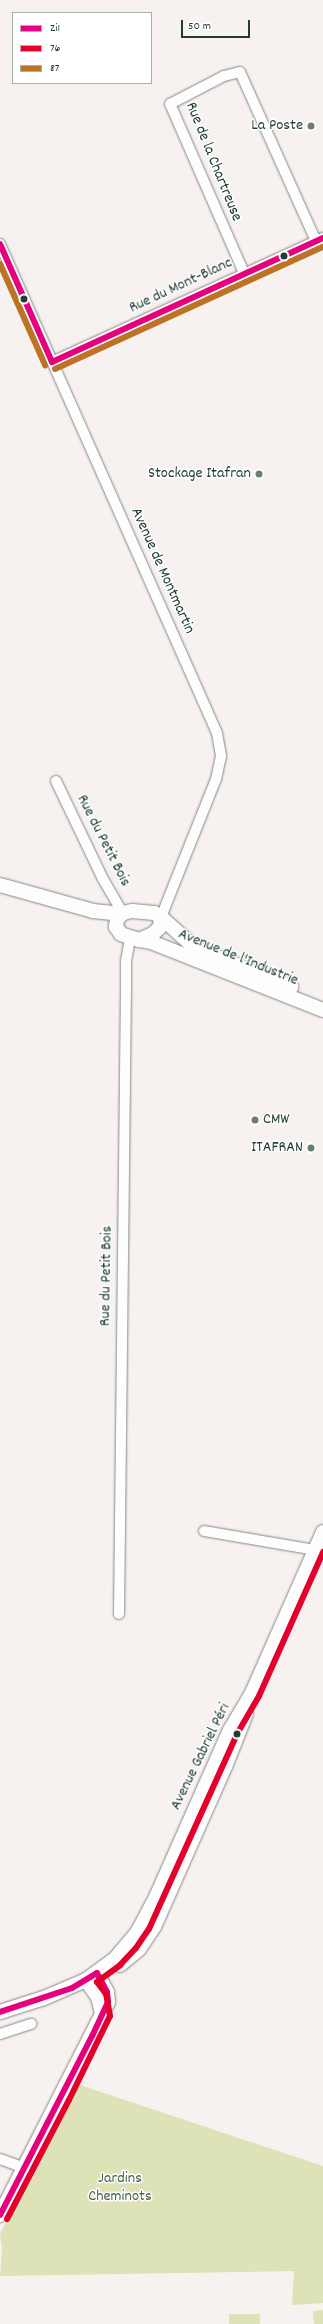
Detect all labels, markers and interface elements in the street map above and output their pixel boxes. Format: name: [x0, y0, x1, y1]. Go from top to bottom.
legend: [12, 12, 152, 84]
scale bar: [183, 12, 252, 38]
text: 50 m: [188, 18, 211, 35]
text: Zi1: [50, 20, 60, 37]
text: 76: [50, 40, 60, 57]
text: 87: [50, 60, 59, 77]
street label: Rue de la Chartreuse: [180, 100, 246, 224]
place label: La Poste: [251, 116, 303, 136]
marker: La Poste: [306, 121, 316, 131]
unlabelled marker: [279, 251, 289, 261]
street label: Rue du Mont-Blanc: [126, 254, 236, 318]
unlabelled marker: [19, 294, 29, 304]
place label: Stockage Itafran: [148, 464, 251, 484]
marker: Stockage Itafran: [254, 469, 264, 479]
street label: Avenue de Montmartin: [126, 505, 198, 637]
street label: Rue du Petit Bois: [72, 792, 134, 890]
street label: Avenue de l'Industrie: [175, 925, 301, 991]
place label: CMW: [263, 1110, 289, 1130]
marker: CMW: [250, 1115, 260, 1125]
place label: ITAFRAN: [251, 1138, 303, 1158]
marker: ITAFRAN: [306, 1143, 316, 1153]
street label: Rue du Petit Bois: [97, 1226, 117, 1326]
street label: Avenue Gabriel Péri: [167, 1701, 235, 1813]
unlabelled marker: [232, 1729, 242, 1739]
park label: Jardins Cheminots: [88, 2169, 152, 2207]

